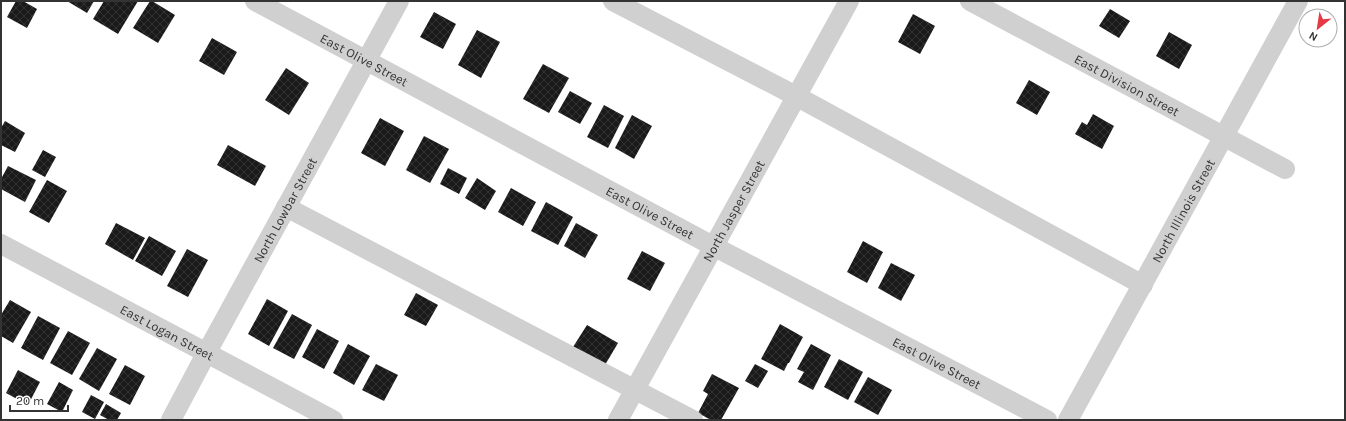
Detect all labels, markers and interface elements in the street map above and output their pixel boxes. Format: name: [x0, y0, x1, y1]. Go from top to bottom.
north arrow: [1298, 8, 1338, 48]
text: N: [1307, 29, 1320, 44]
street label: East Olive Street: [318, 30, 411, 89]
street label: East Division Street: [1072, 51, 1182, 119]
street label: North Lowbar Street: [250, 155, 320, 265]
street label: North Illinois Street: [1149, 156, 1218, 265]
street label: North Jasper Street: [699, 157, 767, 264]
street label: East Olive Street: [604, 183, 697, 242]
street label: East Logan Street: [118, 301, 217, 363]
street label: East Olive Street: [890, 334, 984, 392]
scale bar: [10, 387, 68, 413]
text: 20 m: [16, 394, 44, 408]

